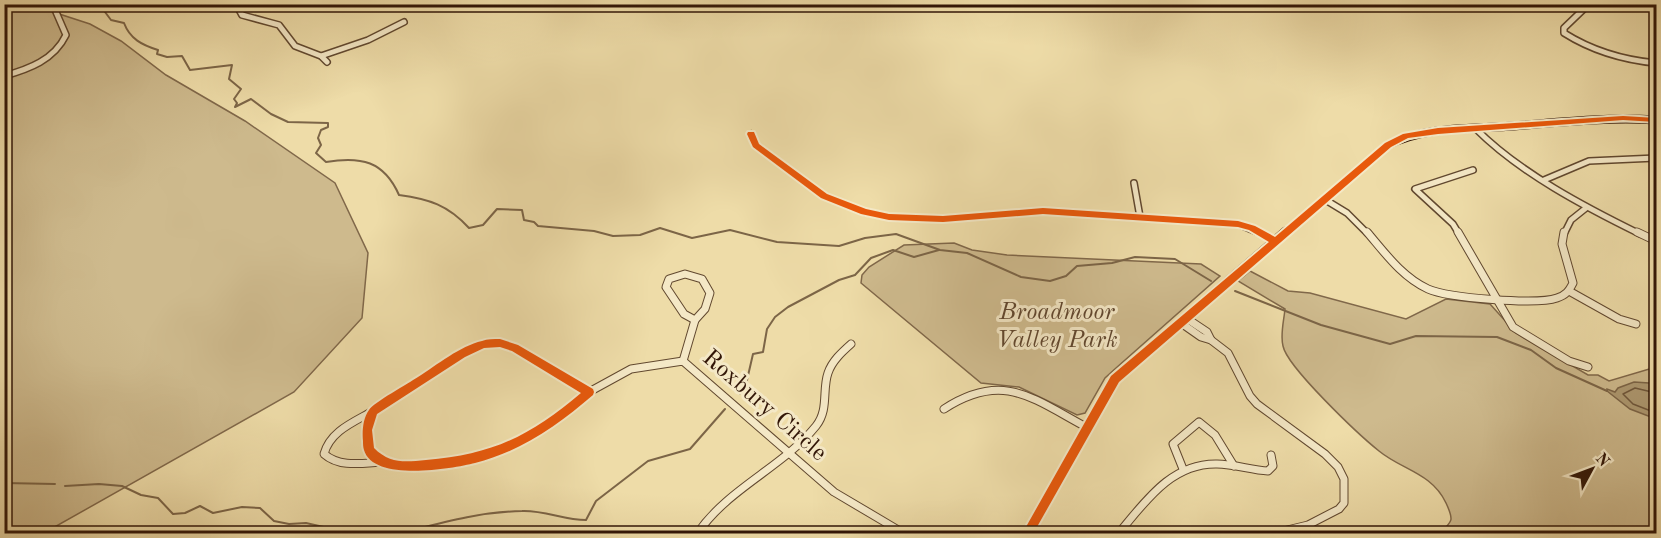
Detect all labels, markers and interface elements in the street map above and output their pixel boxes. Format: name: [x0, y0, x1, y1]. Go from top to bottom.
park label: Broadmoor Valley Park: [996, 301, 1118, 353]
street label: Roxbury Circle: [697, 346, 831, 466]
north arrow: [1562, 439, 1622, 499]
text: N: [1592, 451, 1612, 471]

